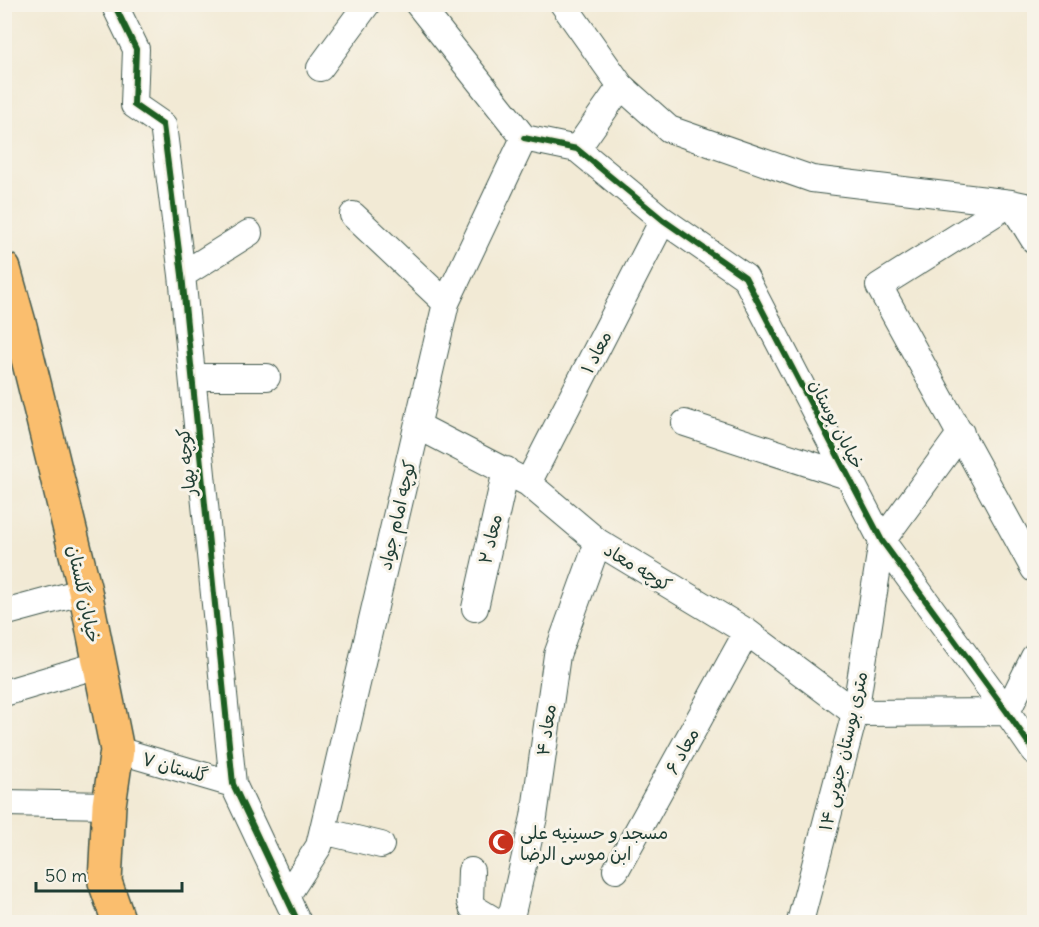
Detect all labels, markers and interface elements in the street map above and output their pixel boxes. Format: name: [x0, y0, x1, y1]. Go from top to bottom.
street label: معاد ۱: [576, 327, 616, 377]
street label: خیابان بوستان: [805, 375, 869, 473]
street label: کوچه بهار: [171, 426, 202, 499]
street label: کوچه امام جواد: [373, 457, 424, 573]
street label: معاد ۲: [473, 512, 507, 566]
street label: کوچه معاد: [599, 538, 676, 597]
street label: خیابان گلستان: [62, 543, 106, 645]
street label: ۱۴ متری بوستان جنوبی: [813, 669, 874, 833]
street label: معاد ۴: [531, 703, 561, 757]
street label: معاد ۶: [660, 724, 704, 778]
street label: گلستان ۷: [139, 747, 211, 787]
place label: مسجد و حسینیه علی ابن موسی الرضا: [520, 821, 668, 865]
mosque icon: مسجد و حسینیه علی ابن موسی الرضا: [486, 827, 516, 857]
scale bar: [36, 855, 182, 893]
text: 50 m: [45, 864, 87, 887]

